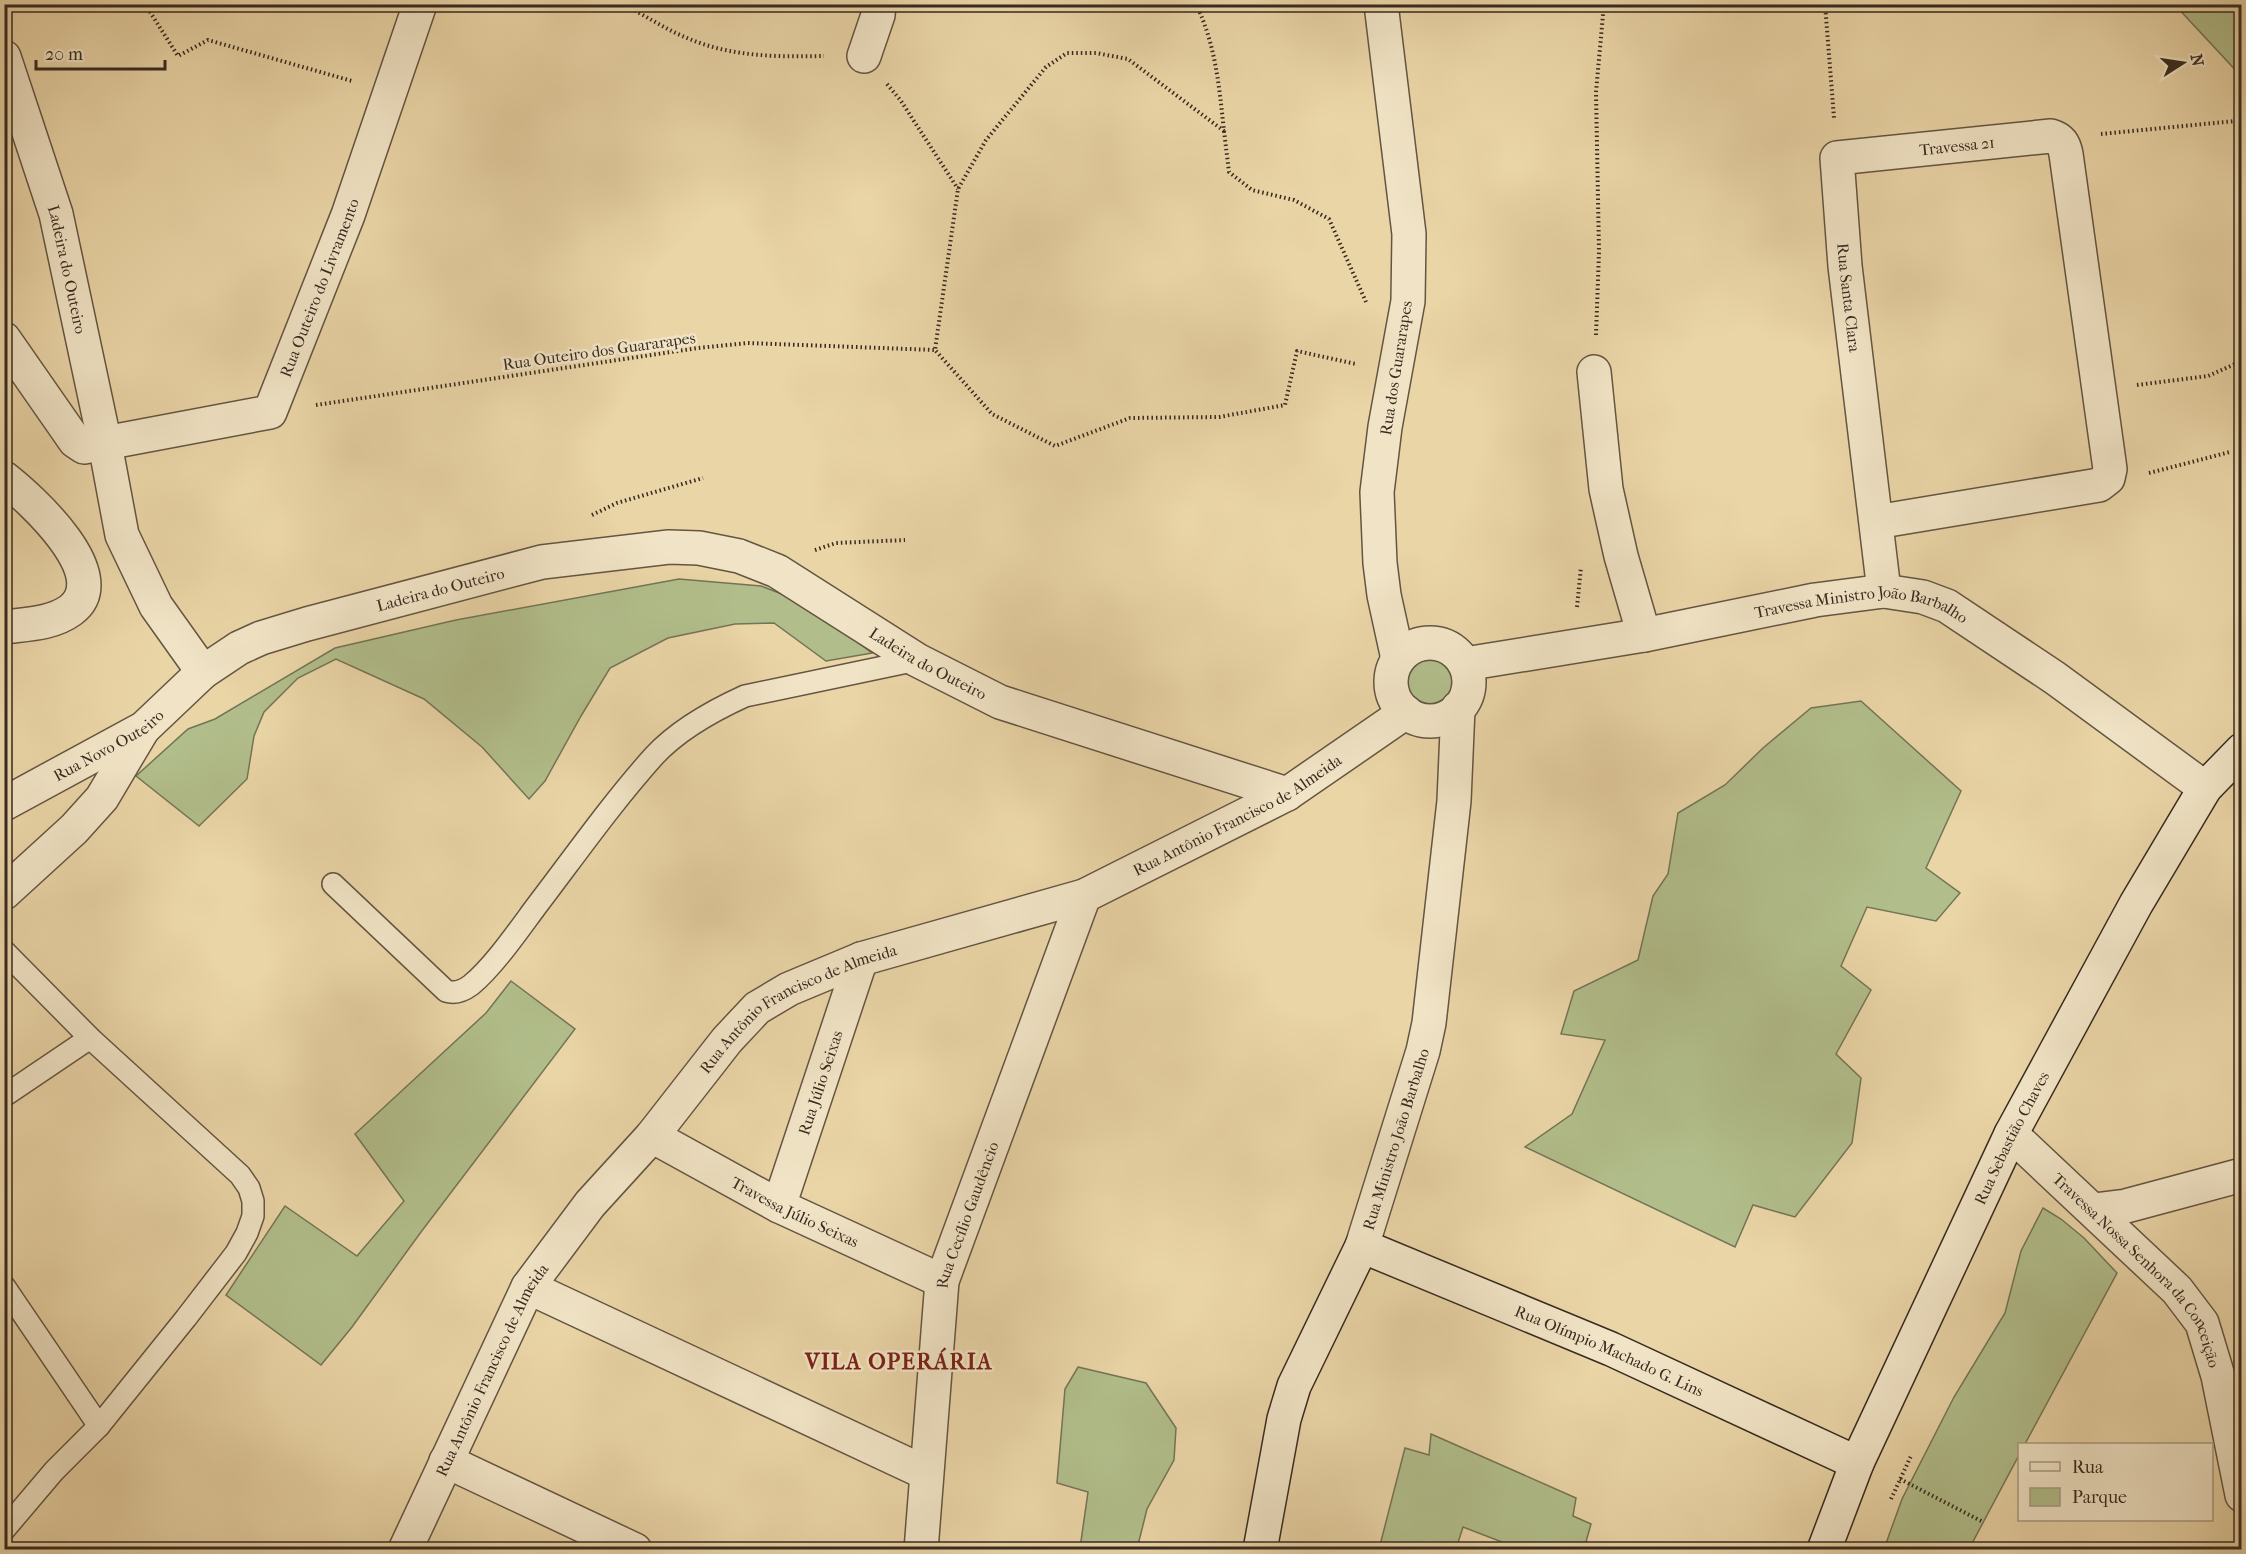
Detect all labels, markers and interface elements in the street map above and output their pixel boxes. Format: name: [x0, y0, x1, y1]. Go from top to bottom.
scale bar: [36, 33, 165, 71]
north arrow: [2153, 33, 2213, 93]
text: 20 m: [45, 44, 83, 65]
text: N: [2187, 52, 2208, 69]
street label: Travessa 21: [1918, 133, 1996, 159]
street label: Rua Outeiro do Livramento: [275, 196, 362, 380]
street label: Ladeira do Outeiro: [44, 202, 91, 336]
street label: Rua Santa Clara: [1834, 242, 1865, 354]
street label: Rua dos Guararapes: [1376, 299, 1416, 437]
street label: Rua Outeiro dos Guararapes: [501, 328, 697, 374]
street label: Ladeira do Outeiro: [374, 563, 506, 615]
street label: Travessa Ministro João Barbalho: [1753, 582, 1972, 627]
street label: Ladeira do Outeiro: [866, 623, 990, 703]
street label: Rua Novo Outeiro: [50, 705, 167, 785]
street label: Rua Antônio Francisco de Almeida: [1130, 750, 1345, 879]
street label: Rua Antônio Francisco de Almeida: [695, 940, 899, 1077]
street label: Rua Júlio Seixas: [794, 1028, 846, 1137]
street label: Rua Ministro João Barbalho: [1358, 1046, 1433, 1232]
street label: Rua Sebastião Chaves: [1970, 1068, 2053, 1208]
street label: Rua Cecílio Gaudêncio: [932, 1139, 1002, 1289]
street label: Travessa Nossa Senhora da Conceição: [2049, 1169, 2224, 1370]
street label: Travessa Júlio Seixas: [728, 1172, 862, 1251]
street label: Rua Antônio Francisco de Almeida: [431, 1259, 552, 1479]
street label: Rua Olímpio Machado G. Lins: [1512, 1301, 1707, 1400]
district label: VILA OPERÁRIA: [804, 1347, 993, 1375]
legend: [2018, 1443, 2213, 1521]
text: Rua: [2072, 1457, 2104, 1478]
text: Parque: [2072, 1487, 2127, 1508]

